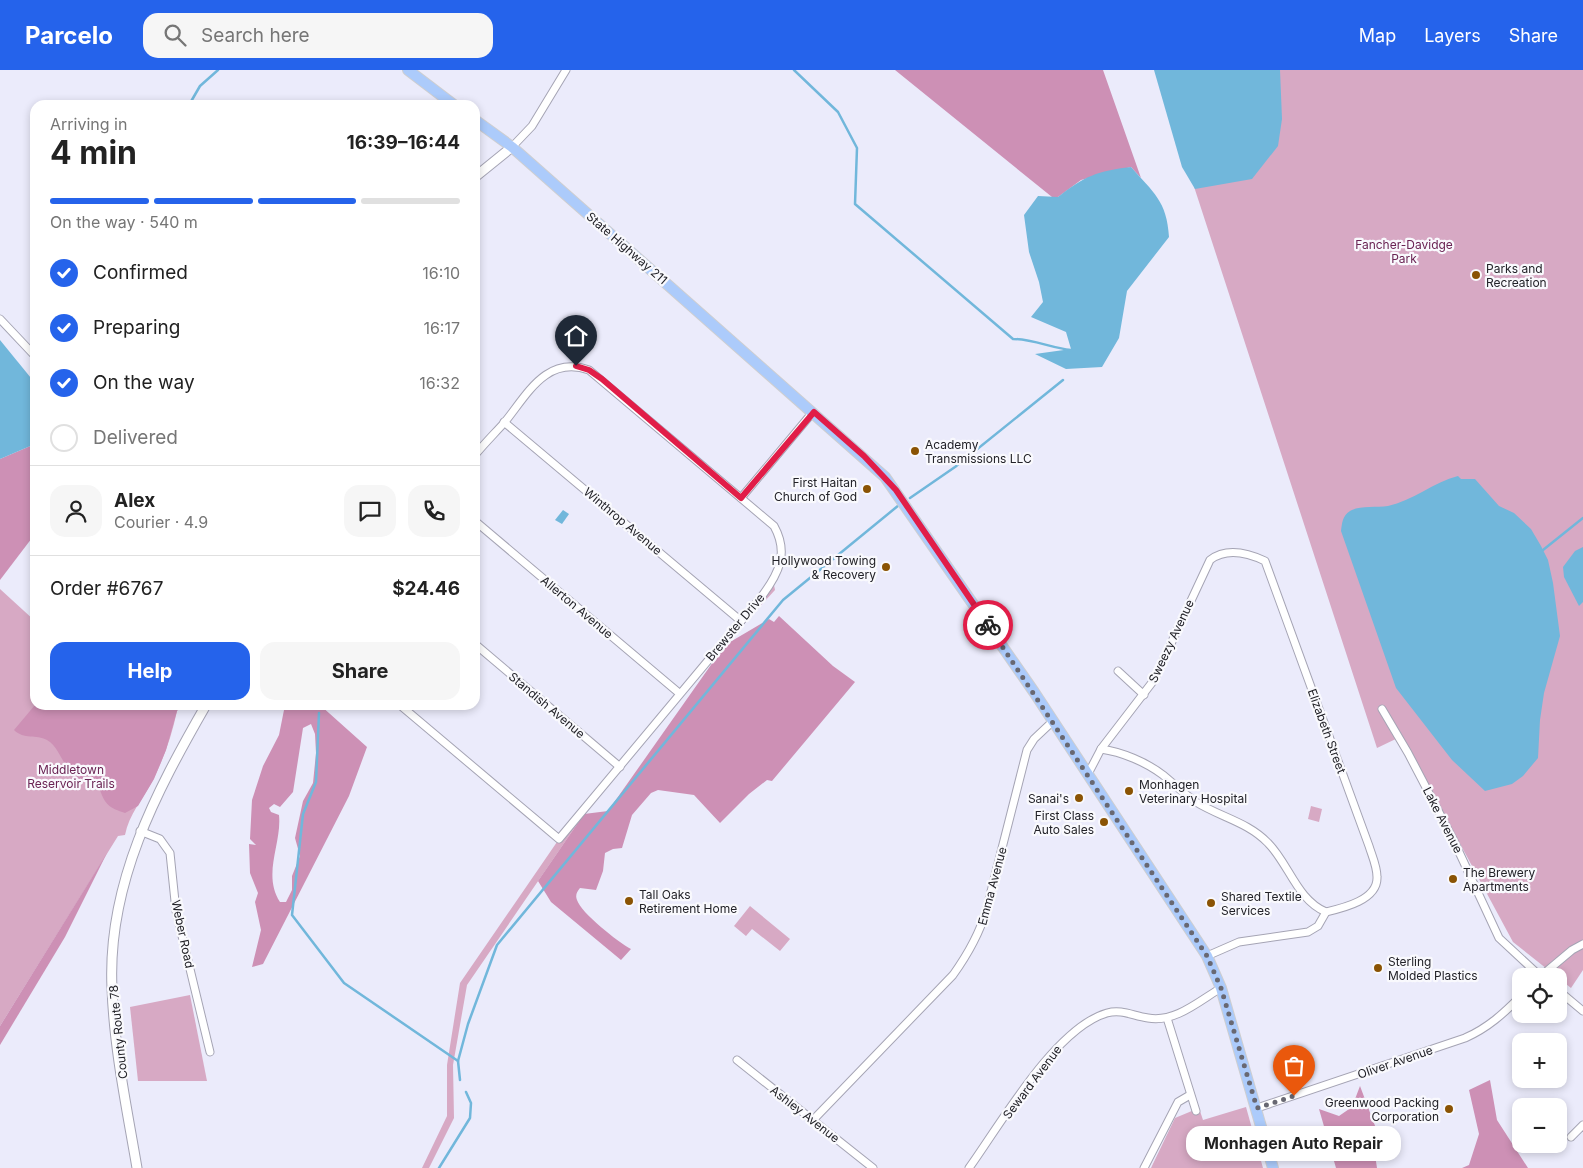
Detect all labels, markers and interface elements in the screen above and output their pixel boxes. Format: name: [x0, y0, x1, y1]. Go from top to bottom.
search box: [143, 13, 493, 58]
text: Parcelo: [25, 21, 113, 50]
icon: search: [161, 21, 189, 49]
text: Search here: [201, 24, 310, 47]
text: Map: [1359, 25, 1396, 46]
text: Layers: [1424, 25, 1481, 46]
text: Share: [1509, 25, 1558, 46]
text: Arriving in: [50, 114, 127, 134]
text: 16:39–16:44: [346, 131, 460, 154]
text: 4 min: [50, 133, 137, 172]
street label: State Highway 211: [583, 209, 671, 287]
text: On the way · 540 m: [50, 212, 198, 232]
park label: Fancher-Davidge Park: [1355, 237, 1453, 266]
icon: check: [50, 259, 78, 287]
text: Confirmed: [93, 261, 188, 284]
place label: Parks and Recreation: [1486, 261, 1547, 290]
text: 16:10: [422, 263, 460, 283]
marker: Parks and Recreation: [1470, 269, 1482, 281]
icon: check: [50, 314, 78, 342]
pin: [555, 315, 597, 366]
text: Preparing: [93, 316, 180, 339]
text: 16:17: [423, 318, 460, 338]
icon: home: [562, 322, 590, 350]
icon: check: [50, 369, 78, 397]
text: On the way: [93, 371, 195, 394]
text: 16:32: [419, 373, 460, 393]
text: Delivered: [93, 426, 178, 449]
place label: Academy Transmissions LLC: [925, 437, 1032, 466]
marker: Academy Transmissions LLC: [909, 445, 921, 457]
place label: First Haitan Church of God: [774, 475, 857, 504]
marker: First Haitan Church of God: [861, 483, 873, 495]
street label: Winthrop Avenue: [581, 484, 665, 558]
button: person: [50, 485, 102, 537]
button: chat: [344, 485, 396, 537]
button: phone: [408, 485, 460, 537]
text: Alex: [114, 489, 155, 512]
text: Courier · 4.9: [114, 512, 208, 532]
place label: Hollywood Towing & Recovery: [772, 553, 876, 582]
marker: Hollywood Towing & Recovery: [880, 561, 892, 573]
street label: Allerton Avenue: [538, 573, 616, 641]
text: Order #6767: [50, 577, 163, 600]
text: $24.46: [392, 577, 460, 600]
street label: Brewster Drive: [702, 590, 768, 664]
street label: Sweezy Avenue: [1145, 597, 1197, 685]
courier: [963, 600, 1013, 650]
icon: bike: [974, 611, 1002, 639]
button: Help: [50, 642, 250, 700]
button: Share: [260, 642, 460, 700]
street label: Standish Avenue: [506, 669, 588, 741]
street label: Elizabeth Street: [1305, 687, 1349, 775]
park label: Middletown Reservoir Trails: [27, 762, 115, 791]
place label: Monhagen Veterinary Hospital: [1139, 777, 1247, 806]
street label: Lake Avenue: [1420, 784, 1466, 856]
marker: Monhagen Veterinary Hospital: [1123, 785, 1135, 797]
place label: Sanai's: [1028, 791, 1069, 806]
marker: Sanai's: [1073, 792, 1085, 804]
place label: First Class Auto Sales: [1034, 808, 1094, 837]
marker: First Class Auto Sales: [1098, 816, 1110, 828]
street label: Emma Avenue: [974, 845, 1010, 927]
place label: The Brewery Apartments: [1463, 865, 1535, 894]
marker: The Brewery Apartments: [1447, 873, 1459, 885]
place label: Tall Oaks Retirement Home: [639, 887, 737, 916]
place label: Shared Textile Services: [1221, 889, 1302, 918]
marker: Tall Oaks Retirement Home: [623, 895, 635, 907]
marker: Shared Textile Services: [1205, 897, 1217, 909]
street label: Weber Road: [168, 898, 198, 970]
place label: Sterling Molded Plastics: [1388, 954, 1478, 983]
marker: Sterling Molded Plastics: [1372, 962, 1384, 974]
map controls: [1512, 968, 1567, 1153]
button: locate: [1512, 968, 1567, 1023]
street label: County Route 78: [106, 984, 130, 1080]
button: +: [1512, 1033, 1567, 1088]
street label: Seward Avenue: [999, 1042, 1065, 1122]
street label: Oliver Avenue: [1355, 1042, 1435, 1082]
pin: [1273, 1045, 1315, 1096]
icon: bag: [1280, 1052, 1308, 1080]
street label: Ashley Avenue: [767, 1082, 843, 1146]
place label: Greenwood Packing Corporation: [1325, 1095, 1439, 1124]
button: −: [1512, 1098, 1567, 1153]
marker: Greenwood Packing Corporation: [1443, 1103, 1455, 1115]
callout: Monhagen Auto Repair: [1186, 1126, 1402, 1161]
text: Monhagen Auto Repair: [1204, 1133, 1383, 1153]

